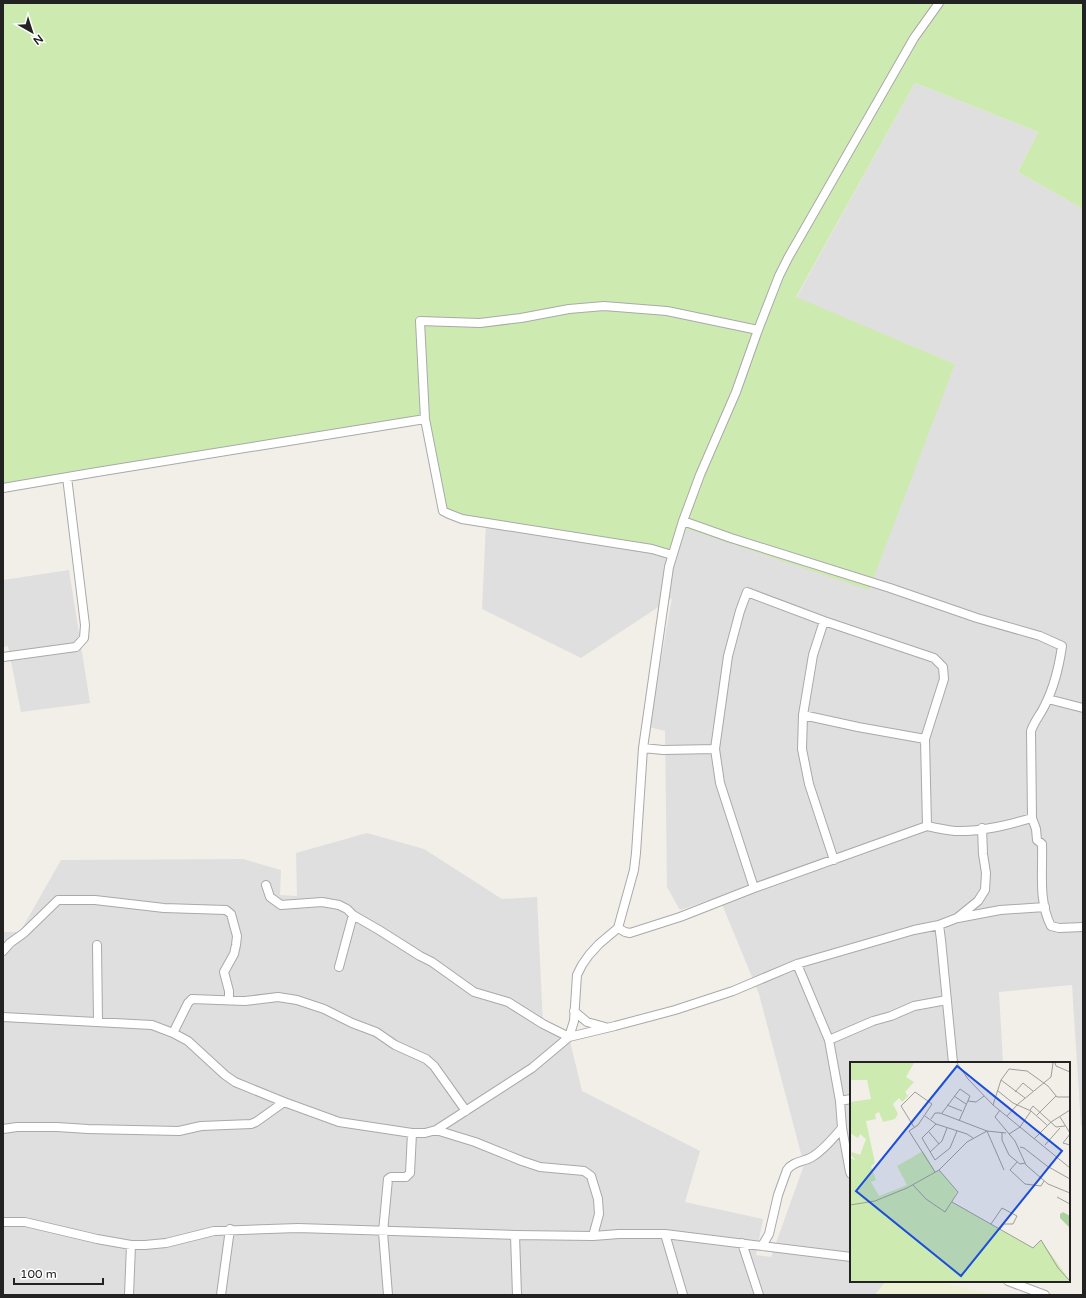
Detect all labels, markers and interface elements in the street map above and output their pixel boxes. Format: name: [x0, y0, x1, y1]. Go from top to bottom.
north arrow: [12, 12, 52, 52]
text: N: [30, 32, 46, 47]
inset map: [850, 1062, 1070, 1282]
scale bar: [14, 1260, 103, 1286]
text: 100 m: [20, 1267, 57, 1281]

